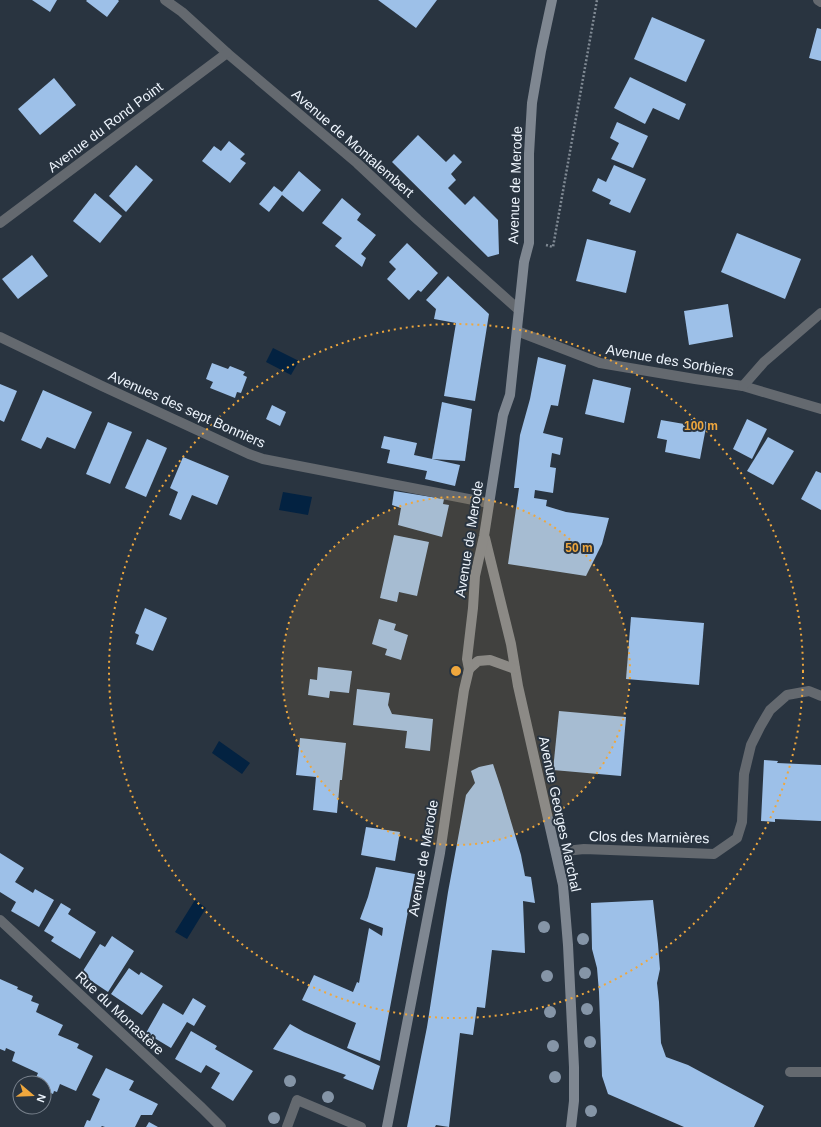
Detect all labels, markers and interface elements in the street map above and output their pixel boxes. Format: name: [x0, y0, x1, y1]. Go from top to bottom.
street label: Avenue du Rond Point: [44, 78, 166, 175]
street label: Avenue de Montalembert: [289, 86, 417, 200]
street label: Avenue de Merode: [505, 126, 525, 244]
street label: Avenue des Sorbiers: [605, 341, 735, 379]
street label: Avenues des sept Bonniers: [106, 367, 268, 451]
text: 100 m: [684, 419, 718, 433]
street label: Avenue de Merode: [452, 479, 486, 599]
text: 50 m: [565, 541, 593, 555]
centre of rings: [449, 664, 463, 678]
street label: Avenue Georges Marchal: [536, 735, 584, 893]
street label: Avenue de Merode: [405, 798, 441, 918]
street label: Clos des Marnières: [589, 828, 709, 846]
street label: Rue du Monastère: [72, 968, 168, 1058]
north arrow: [12, 1075, 52, 1115]
text: N: [34, 1093, 48, 1104]

